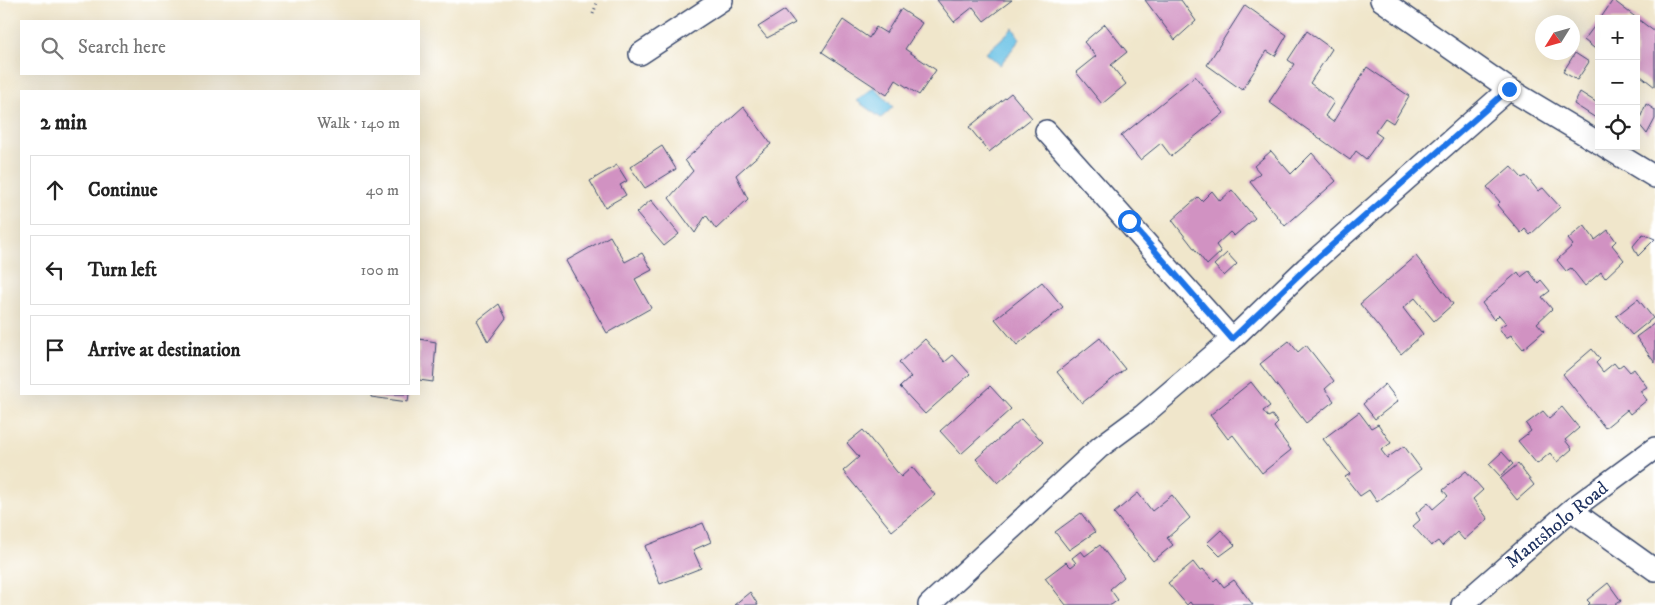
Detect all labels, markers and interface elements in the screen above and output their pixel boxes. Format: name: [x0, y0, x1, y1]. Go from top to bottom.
north arrow: [1535, 15, 1580, 60]
map controls: [1595, 15, 1640, 150]
button: +: [1595, 15, 1640, 60]
search box: [20, 20, 420, 75]
icon: search: [38, 34, 66, 62]
text: Search here: [78, 36, 166, 59]
button: −: [1595, 60, 1640, 105]
route end: [1498, 78, 1521, 101]
button: locate: [1595, 105, 1640, 150]
text: 2 min: [40, 110, 87, 136]
text: Walk · 140 m: [317, 113, 400, 133]
icon: ahead: [41, 176, 69, 204]
text: Continue: [88, 179, 158, 202]
text: 40 m: [366, 180, 399, 200]
route start: [1118, 210, 1141, 233]
icon: left: [41, 256, 69, 284]
text: Turn left: [88, 259, 157, 282]
text: 100 m: [361, 260, 399, 280]
icon: arrive: [41, 336, 69, 364]
text: Arrive at destination: [88, 339, 240, 362]
street label: Mantsholo Road: [1501, 476, 1613, 573]

